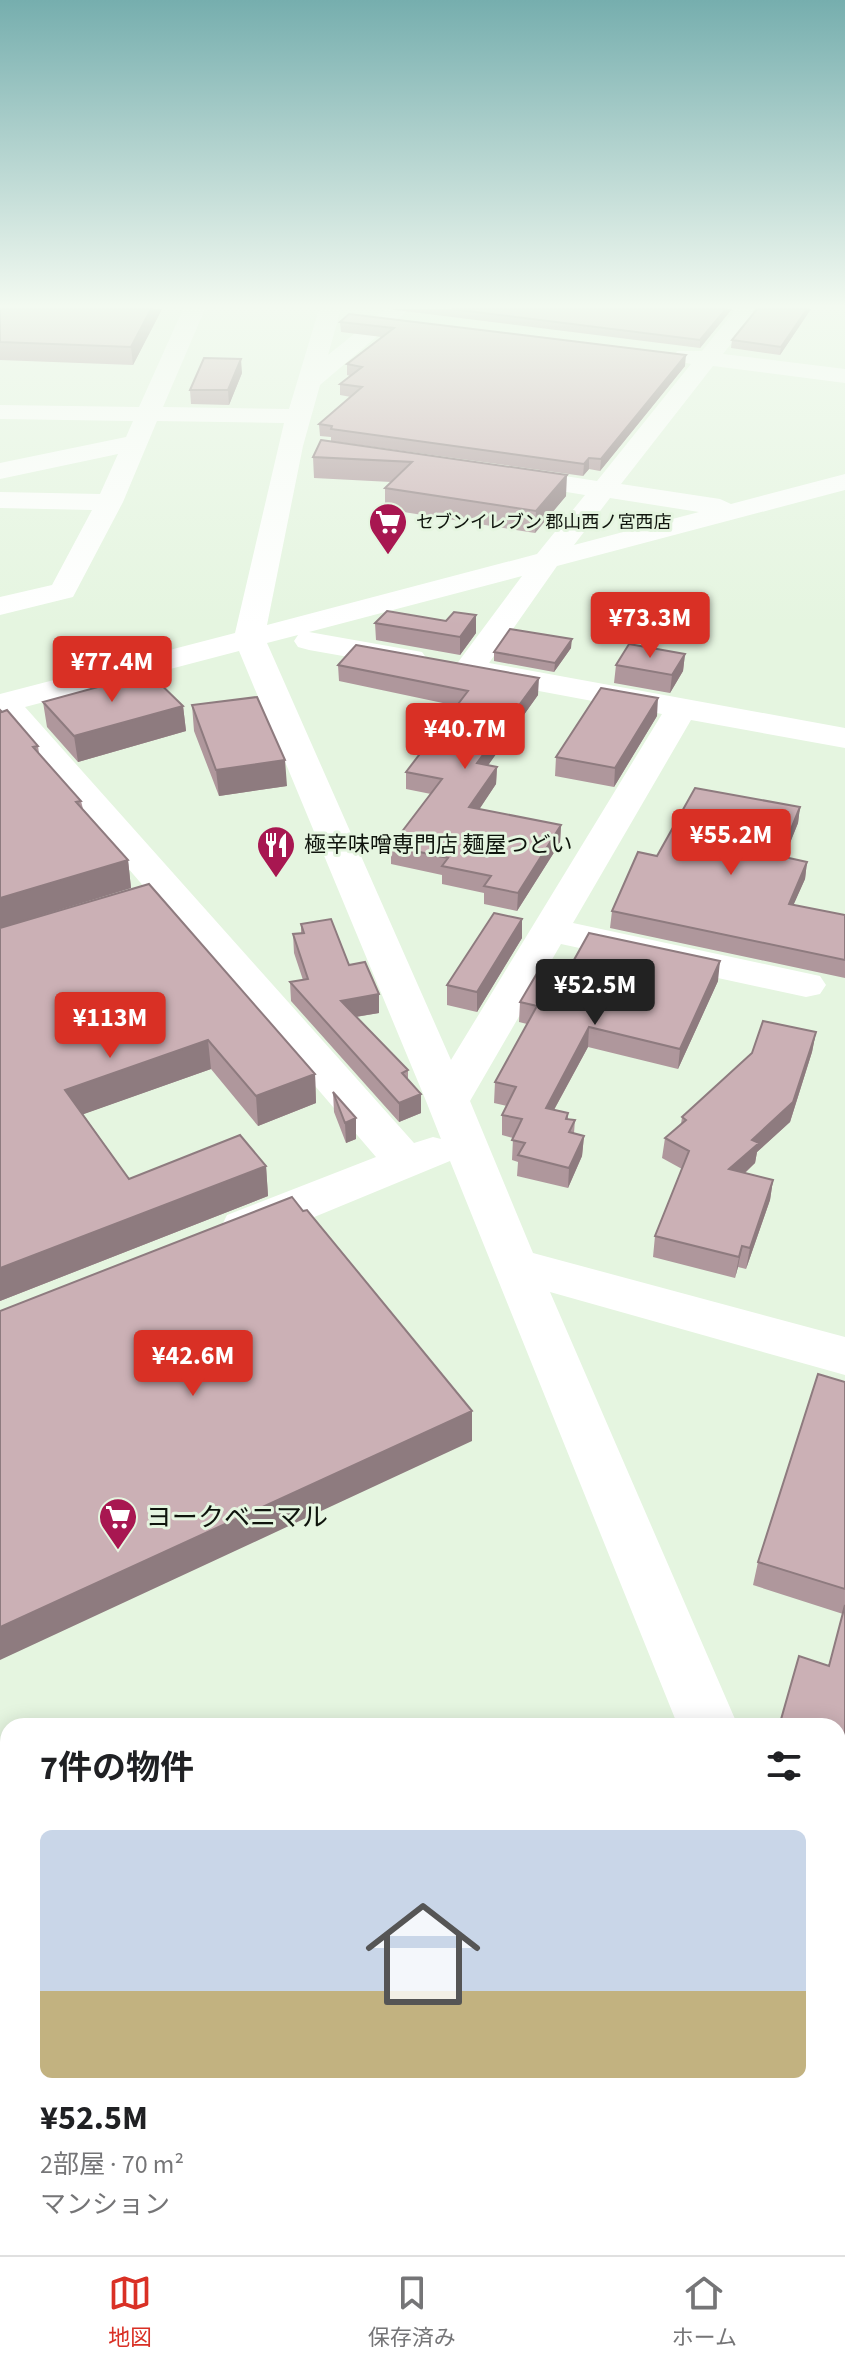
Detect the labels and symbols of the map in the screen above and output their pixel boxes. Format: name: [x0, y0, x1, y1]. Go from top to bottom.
supermarket icon: セブンイレブン 郡山西ノ宮西店: [367, 501, 409, 556]
place label: セブンイレブン 郡山西ノ宮西店: [416, 510, 672, 535]
pin: ¥73.3M: [585, 592, 715, 660]
pin: ¥77.4M: [47, 636, 177, 704]
pin: ¥40.7M: [400, 703, 530, 771]
pin: ¥55.2M: [666, 809, 796, 877]
restaurant icon: 極辛味噌専門店 麺屋つどい: [255, 824, 297, 879]
place label: 極辛味噌専門店 麺屋つどい: [304, 829, 572, 861]
pin: ¥52.5M: [530, 959, 660, 1027]
pin: ¥113M: [54, 992, 166, 1060]
pin: ¥42.6M: [128, 1330, 258, 1398]
supermarket icon: ヨークベニマル: [97, 1496, 139, 1551]
place label: ヨークベニマル: [146, 1499, 328, 1536]

